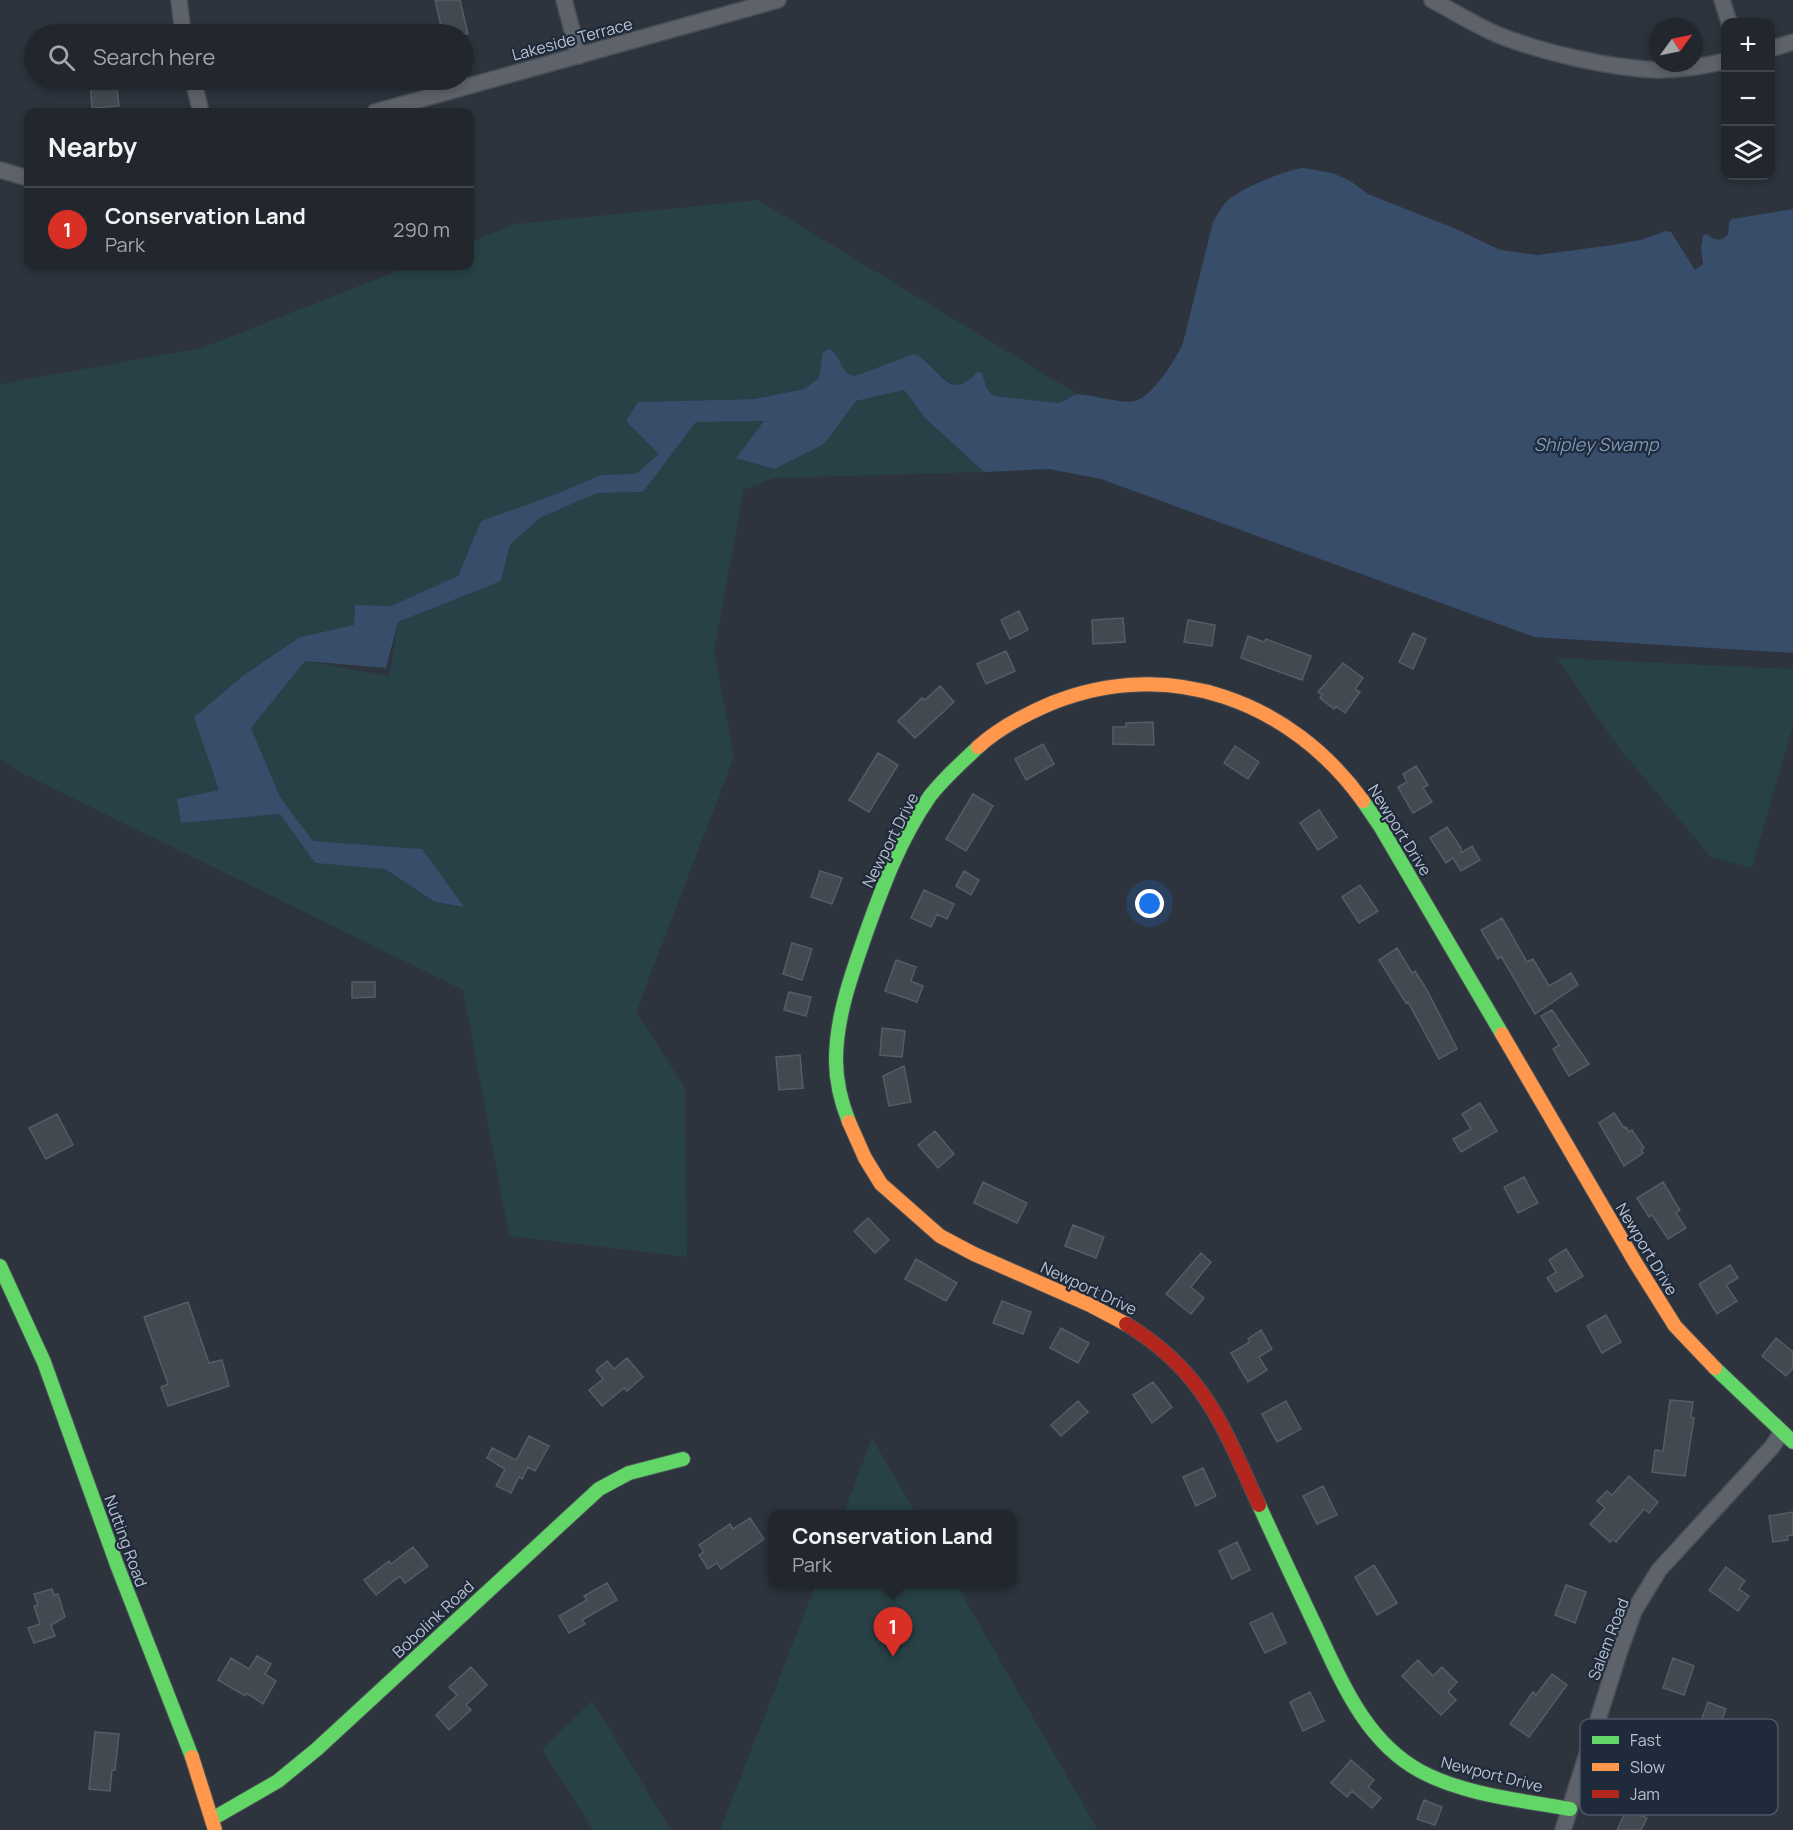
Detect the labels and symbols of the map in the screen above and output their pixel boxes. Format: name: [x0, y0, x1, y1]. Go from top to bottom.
street label: Lakeside Terrace: [509, 12, 635, 66]
north arrow: [1649, 18, 1703, 72]
water label: Shipley Swamp: [1534, 432, 1660, 456]
street label: Newport Drive: [1363, 780, 1437, 880]
street label: Newport Drive: [857, 789, 923, 891]
your location: [1135, 889, 1164, 918]
street label: Newport Drive: [1611, 1199, 1683, 1299]
street label: Newport Drive: [1037, 1256, 1141, 1320]
street label: Nutting Road: [99, 1492, 153, 1590]
street label: Bobolink Road: [387, 1575, 479, 1663]
street label: Salem Road: [1582, 1595, 1634, 1683]
pin: 1: [874, 1608, 912, 1657]
legend: [1580, 1719, 1778, 1815]
text: Fast: [1630, 1729, 1661, 1751]
street label: Newport Drive: [1439, 1751, 1545, 1797]
text: Slow: [1630, 1756, 1665, 1778]
text: Jam: [1630, 1783, 1660, 1805]

